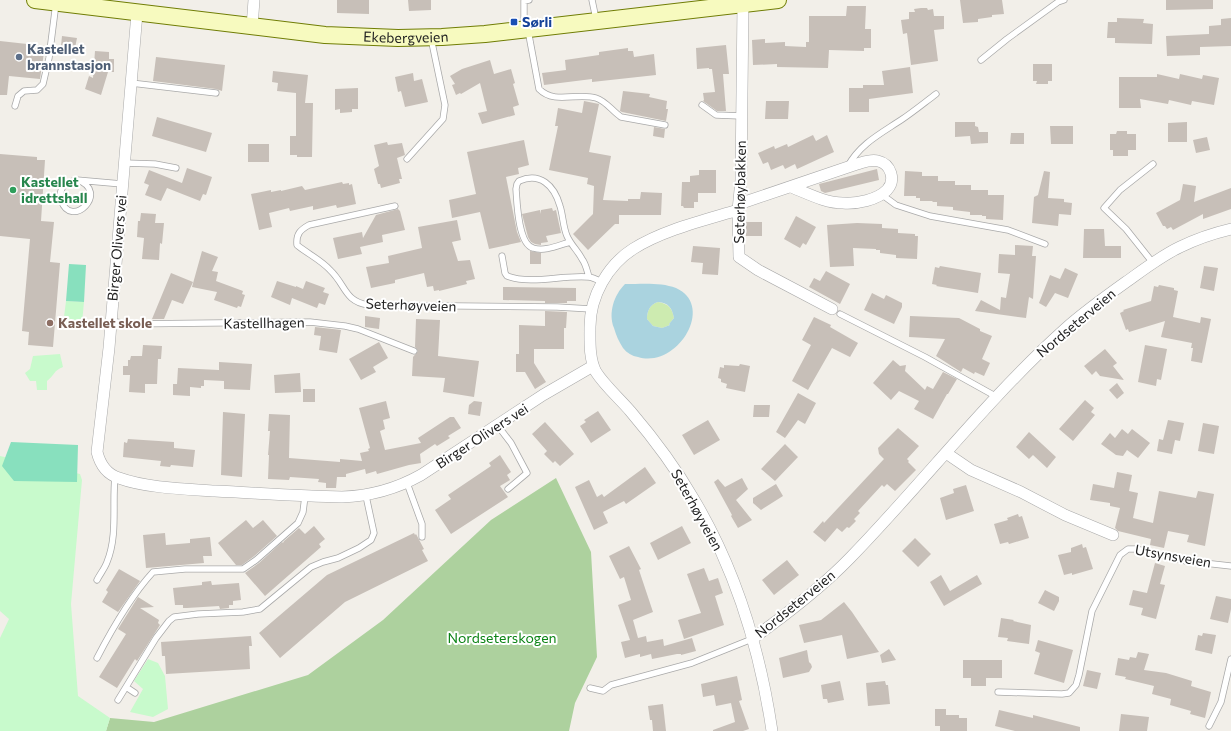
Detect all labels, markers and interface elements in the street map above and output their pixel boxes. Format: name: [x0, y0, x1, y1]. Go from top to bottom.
place label: Sørli: [522, 13, 552, 30]
marker: Sørli: [509, 17, 519, 27]
street label: Ekebergveien: [363, 28, 449, 46]
place label: Kastellet brannstasjon: [27, 40, 111, 73]
marker: Kastellet brannstasjon: [14, 52, 24, 62]
street label: Seterhøybakken: [730, 140, 749, 244]
place label: Kastellet idrettshall: [21, 173, 87, 206]
marker: Kastellet idrettshall: [8, 185, 18, 195]
street label: Birger Olivers vei: [103, 194, 130, 302]
street label: Nordseterveien: [1033, 285, 1119, 361]
street label: Seterhøyveien: [365, 294, 457, 315]
street label: Kastellhagen: [223, 313, 305, 332]
place label: Kastellet skole: [58, 314, 152, 331]
marker: Kastellet skole: [45, 318, 55, 328]
street label: Birger Olivers vei: [432, 399, 531, 472]
street label: Seterhøyveien: [668, 466, 727, 554]
street label: Utsynsveien: [1134, 540, 1212, 571]
street label: Nordseterveien: [751, 566, 838, 641]
park label: Nordseterskogen: [447, 629, 557, 646]

